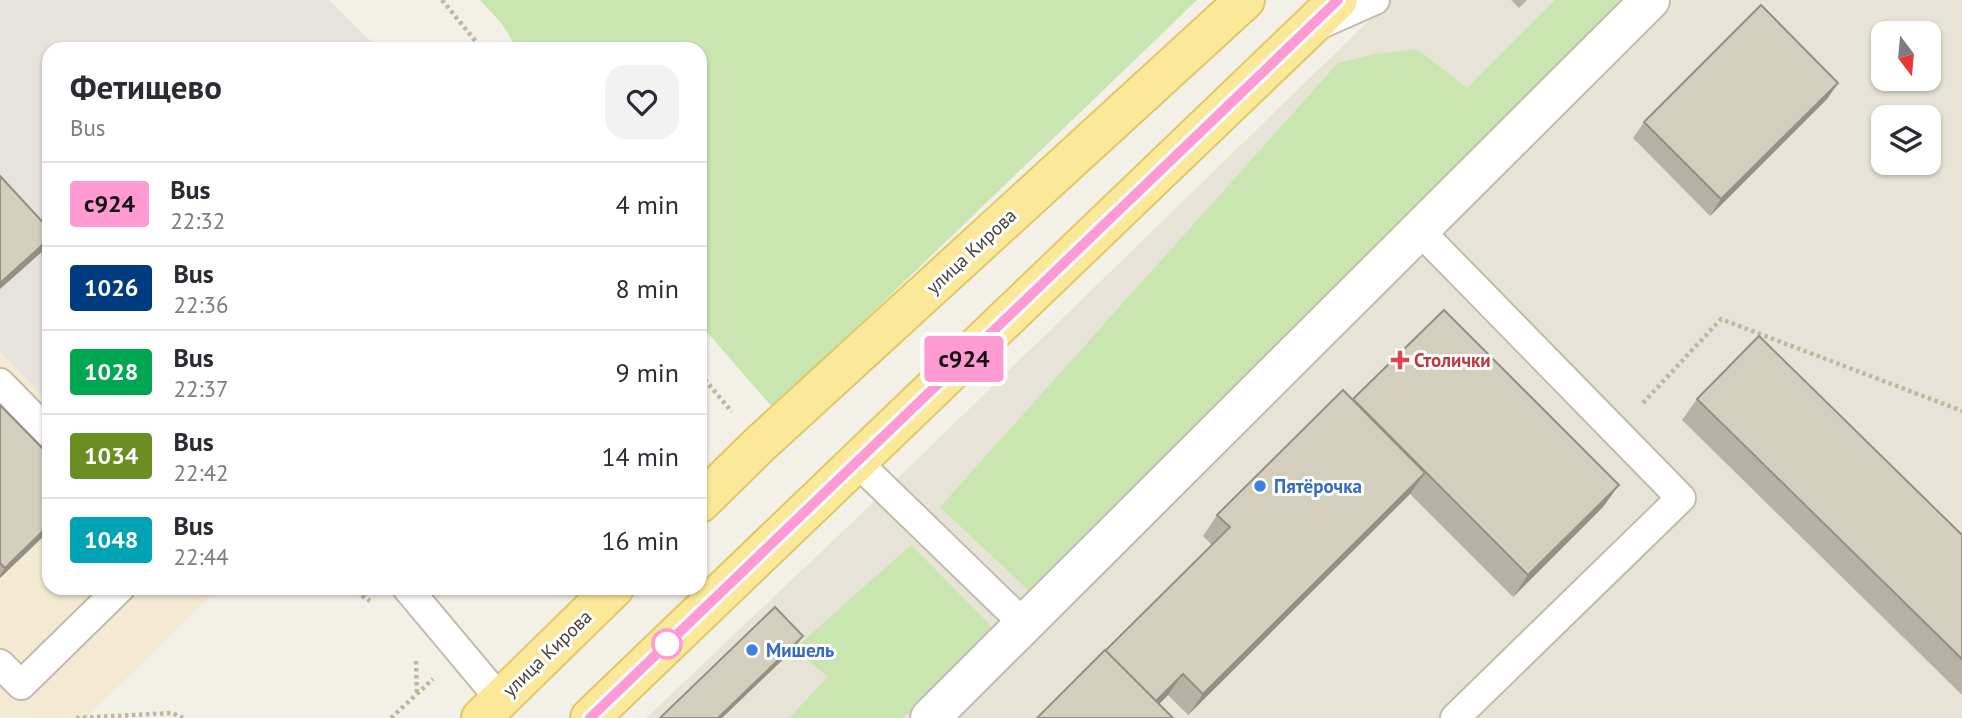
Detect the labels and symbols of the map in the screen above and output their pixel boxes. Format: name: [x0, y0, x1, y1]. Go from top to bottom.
north arrow: [1871, 21, 1941, 91]
street label: улица Кирова: [921, 203, 1021, 299]
line badge: с924: [915, 336, 1013, 382]
place label: Столички: [1414, 348, 1491, 372]
marker: Столички: [1392, 352, 1408, 368]
place label: Пятёрочка: [1274, 474, 1362, 498]
marker: Пятёрочка: [1252, 478, 1268, 494]
street label: улица Кирова: [497, 605, 597, 701]
unlabelled marker: [652, 629, 682, 659]
place label: Мишель: [766, 638, 834, 662]
marker: Мишель: [744, 642, 760, 658]

